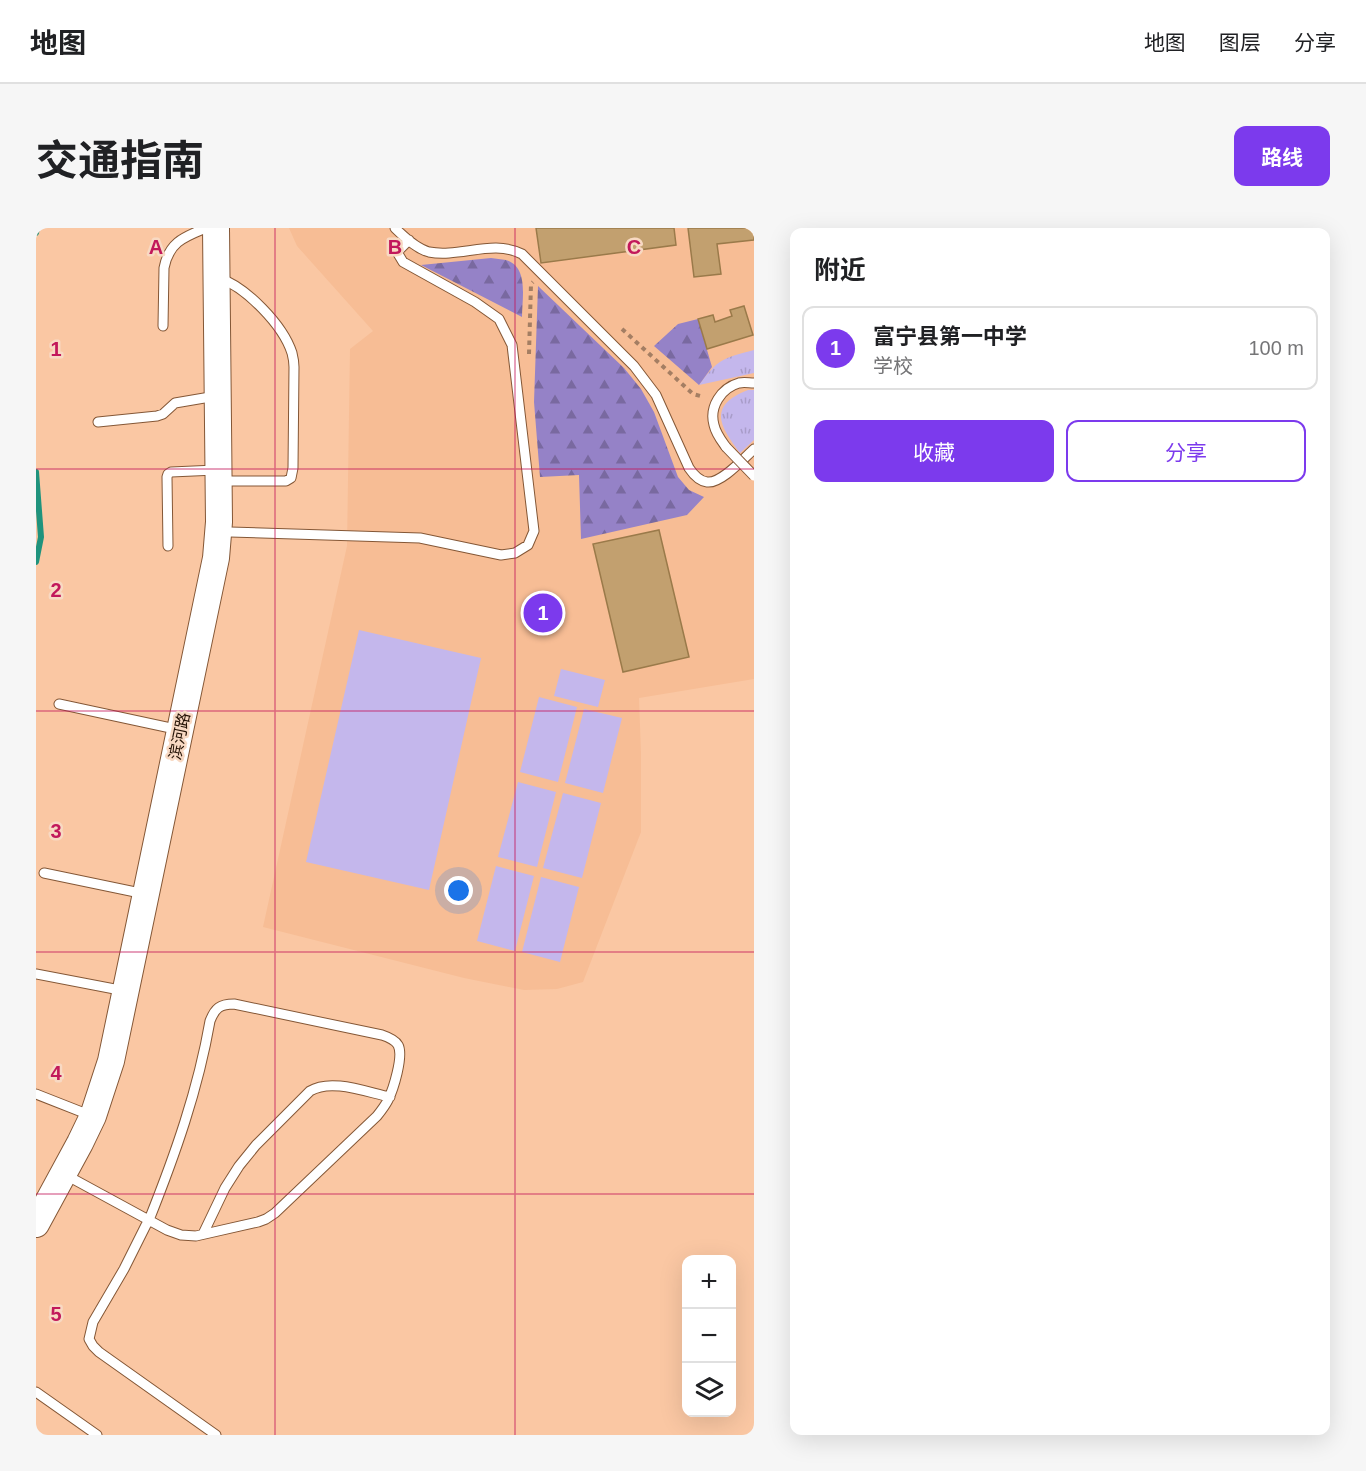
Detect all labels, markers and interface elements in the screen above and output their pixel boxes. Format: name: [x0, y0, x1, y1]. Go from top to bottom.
text: 地图: [30, 28, 86, 59]
text: 地图: [1144, 31, 1186, 54]
text: 图层: [1219, 31, 1261, 54]
text: 分享: [1294, 31, 1336, 54]
button: 路线: [1234, 126, 1330, 186]
text: 交通指南: [36, 137, 204, 184]
text: A: [149, 236, 163, 258]
text: B: [388, 236, 402, 258]
text: C: [627, 236, 641, 258]
text: 附近: [814, 255, 866, 285]
text: 富宁县第一中学: [873, 324, 1027, 349]
text: 1: [830, 337, 841, 359]
text: 100 m: [1248, 337, 1304, 359]
text: 1: [50, 338, 62, 360]
text: 学校: [873, 355, 913, 377]
button: 收藏: [814, 420, 1054, 482]
button: 分享: [1066, 420, 1306, 482]
text: 2: [50, 579, 62, 601]
pin: 1: [524, 590, 562, 636]
street label: 滨河路: [166, 711, 193, 761]
text: 3: [50, 820, 62, 842]
your location: [444, 876, 473, 905]
text: 4: [50, 1062, 62, 1084]
map controls: [682, 1255, 736, 1417]
button: +: [682, 1255, 736, 1309]
text: 5: [50, 1303, 62, 1325]
button: −: [682, 1309, 736, 1363]
button: layers: [682, 1363, 736, 1417]

